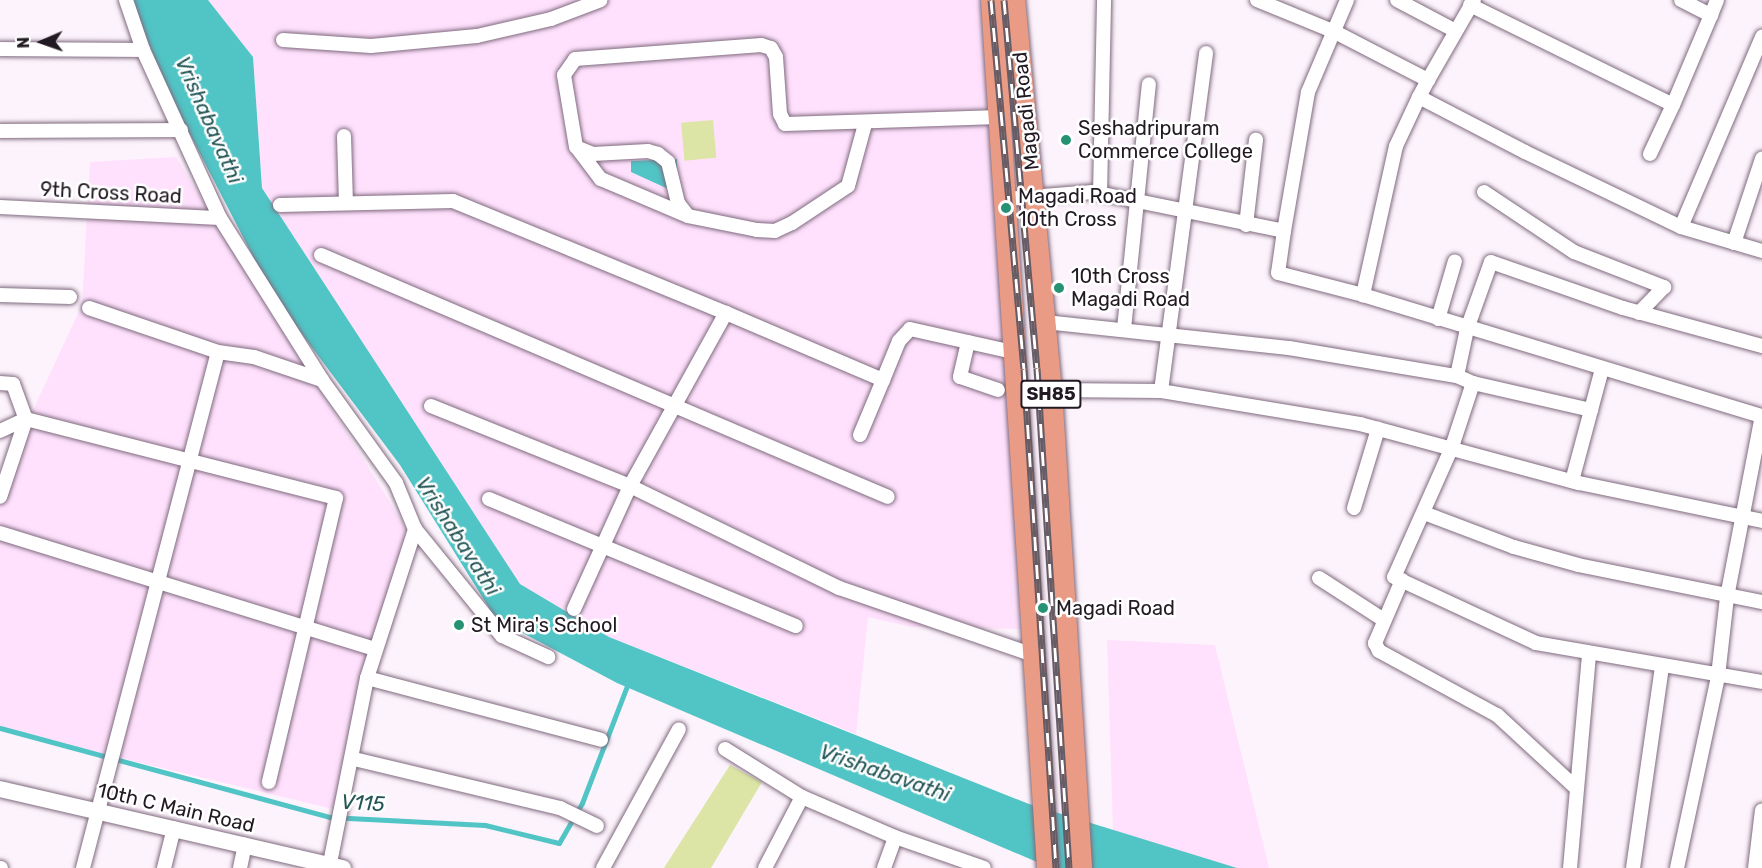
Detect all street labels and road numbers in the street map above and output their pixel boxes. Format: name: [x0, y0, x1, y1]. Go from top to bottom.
street label: Magadi Road: [1008, 51, 1044, 171]
street label: 9th Cross Road: [40, 177, 182, 209]
road number: SH85: [1020, 379, 1082, 409]
street label: 10th C Main Road: [95, 778, 257, 838]

